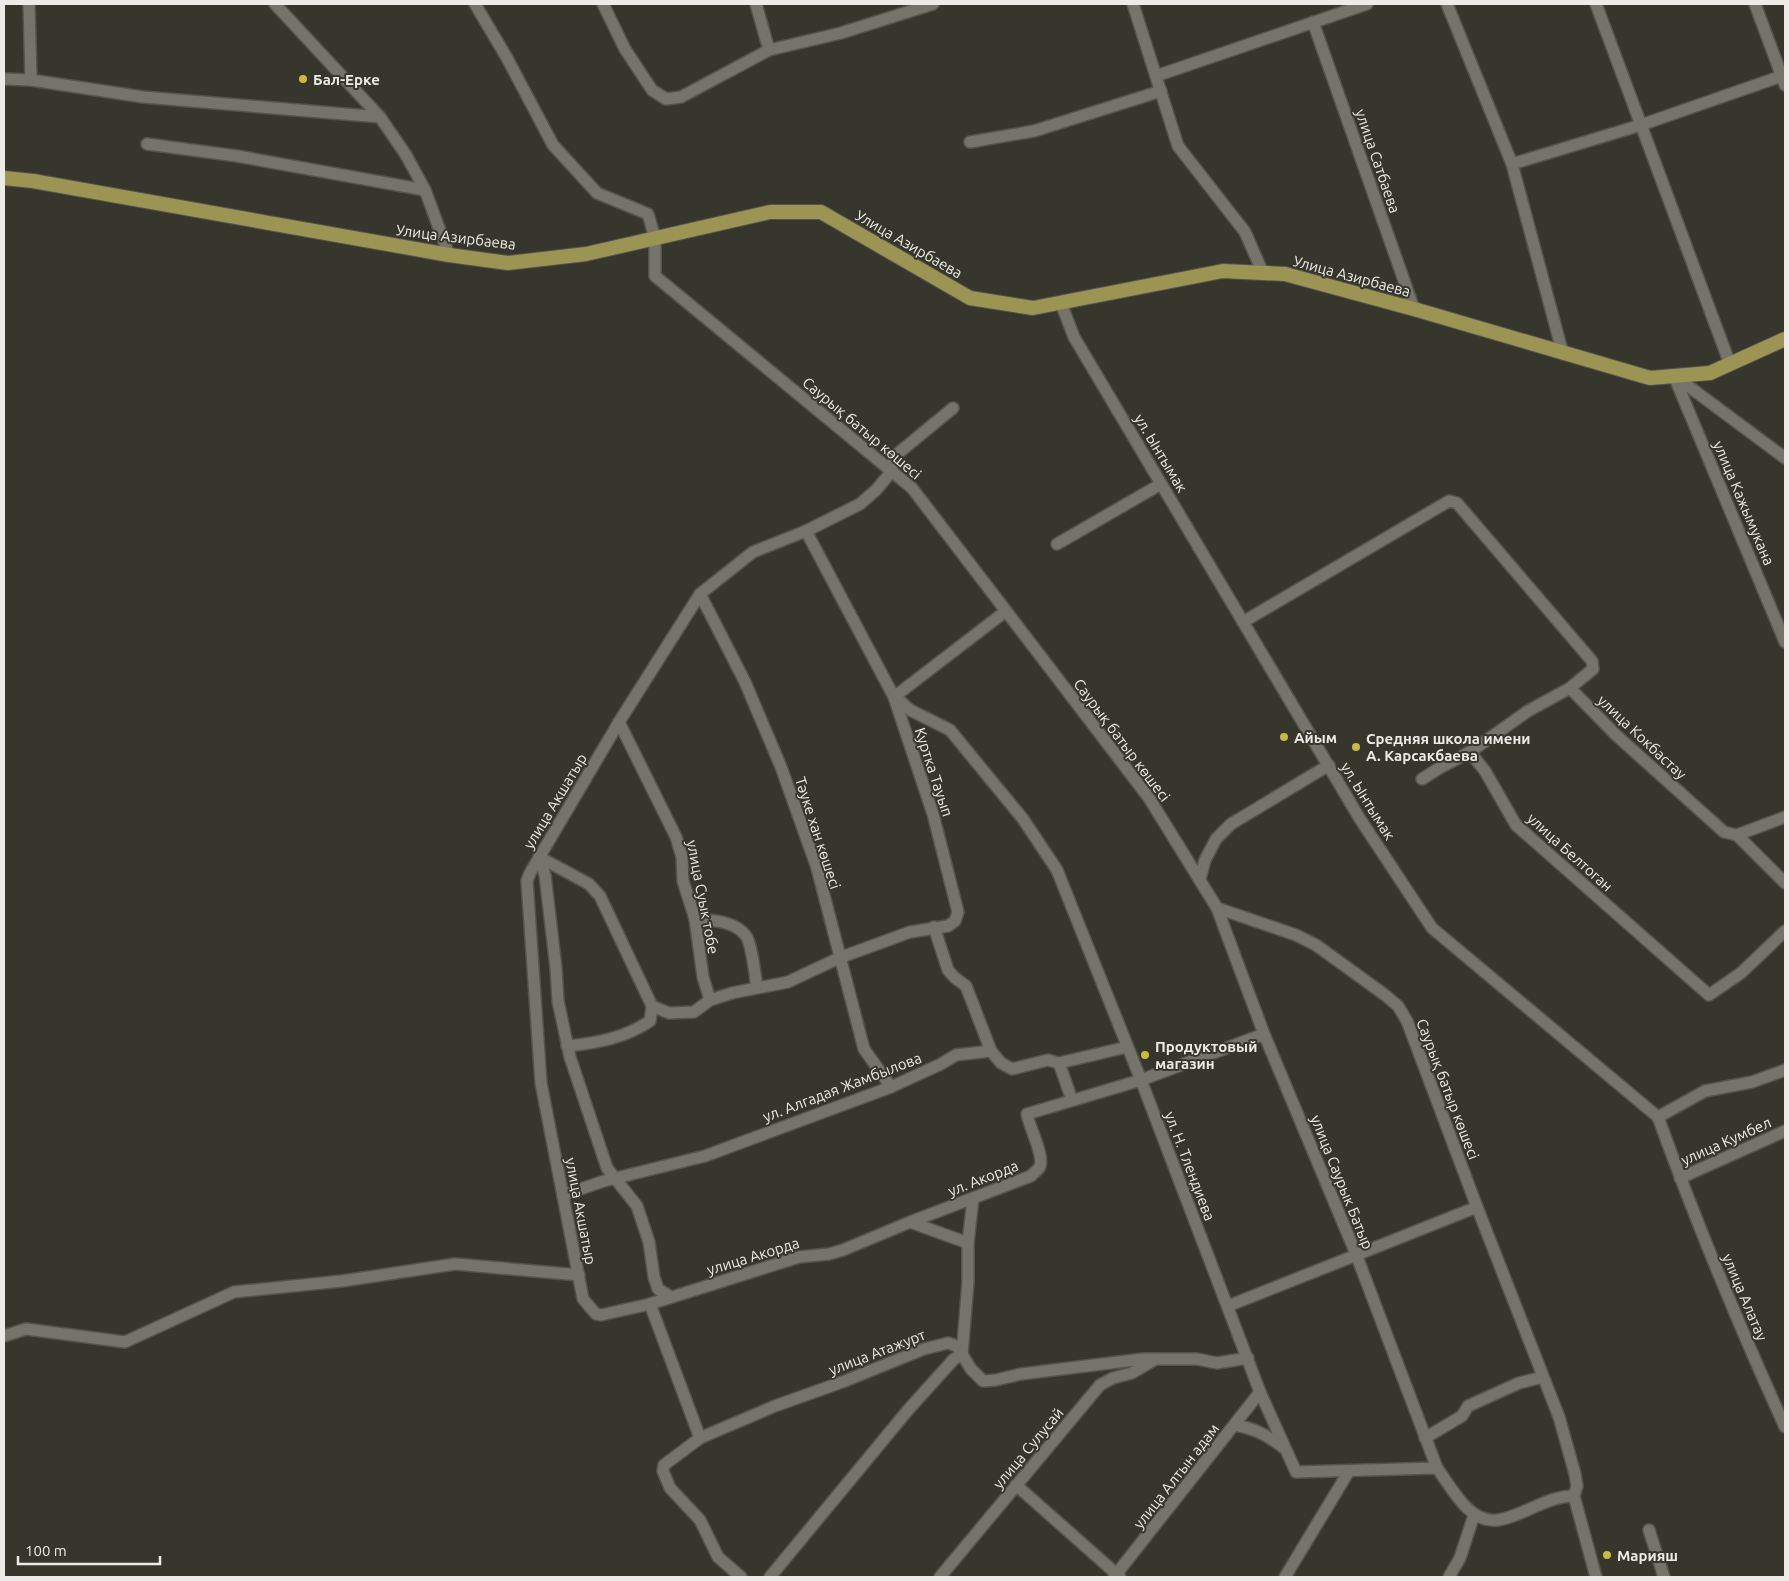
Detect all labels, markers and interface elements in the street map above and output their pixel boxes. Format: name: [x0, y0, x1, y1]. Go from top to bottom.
place label: Бал-Ерке: [313, 71, 380, 88]
marker: Бал-Ерке: [297, 73, 309, 85]
street label: улица Сатбаева: [1352, 107, 1404, 215]
street label: Улица Азирбаева: [853, 207, 965, 281]
street label: Улица Азирбаева: [395, 221, 517, 253]
street label: Улица Азирбаева: [1292, 252, 1412, 300]
street label: Саурық батыр көшесі: [799, 373, 925, 483]
street label: ул. Ынтымак: [1131, 411, 1191, 495]
street label: улица Кажымукана: [1710, 438, 1778, 568]
street label: Саурық батыр көшесі: [1070, 675, 1174, 805]
street label: улица Кокбастау: [1594, 691, 1690, 783]
street label: Куртка Тауып: [912, 725, 956, 819]
place label: Айым: [1294, 729, 1337, 746]
place label: Средняя школа имени А. Карсакбаева: [1366, 730, 1531, 764]
marker: Айым: [1278, 731, 1290, 743]
marker: Средняя школа имени А. Карсакбаева: [1350, 741, 1362, 753]
street label: улица Акшатыр: [520, 750, 590, 852]
street label: ул. Ынтымак: [1337, 759, 1399, 843]
street label: Тәуке хан көшесі: [792, 775, 844, 891]
street label: улица Белтоган: [1524, 809, 1616, 895]
street label: улица Суык тобе: [684, 839, 722, 955]
street label: Саурық батыр көшесі: [1413, 1016, 1483, 1162]
place label: Продуктовый магазин: [1155, 1038, 1257, 1072]
street label: ул. Алгадая Жамбылова: [760, 1049, 924, 1125]
marker: Продуктовый магазин: [1139, 1049, 1151, 1061]
street label: ул. Н. Тлендиева: [1161, 1109, 1219, 1223]
street label: улица Саурык Батыр: [1307, 1112, 1377, 1252]
street label: улица Кумбел: [1678, 1113, 1774, 1169]
street label: улица Акшатыр: [562, 1156, 600, 1266]
street label: ул. Акорда: [945, 1157, 1021, 1199]
street label: улица Акорда: [705, 1234, 801, 1278]
street label: улица Алатау: [1719, 1251, 1771, 1343]
street label: улица Атажурт: [826, 1326, 928, 1378]
street label: улица Сулусай: [989, 1404, 1067, 1492]
street label: улица Алтын адам: [1130, 1420, 1222, 1532]
scale bar: [18, 1534, 160, 1566]
text: 100 m: [25, 1542, 67, 1559]
place label: Марияш: [1617, 1547, 1678, 1564]
marker: Марияш: [1601, 1549, 1613, 1561]

